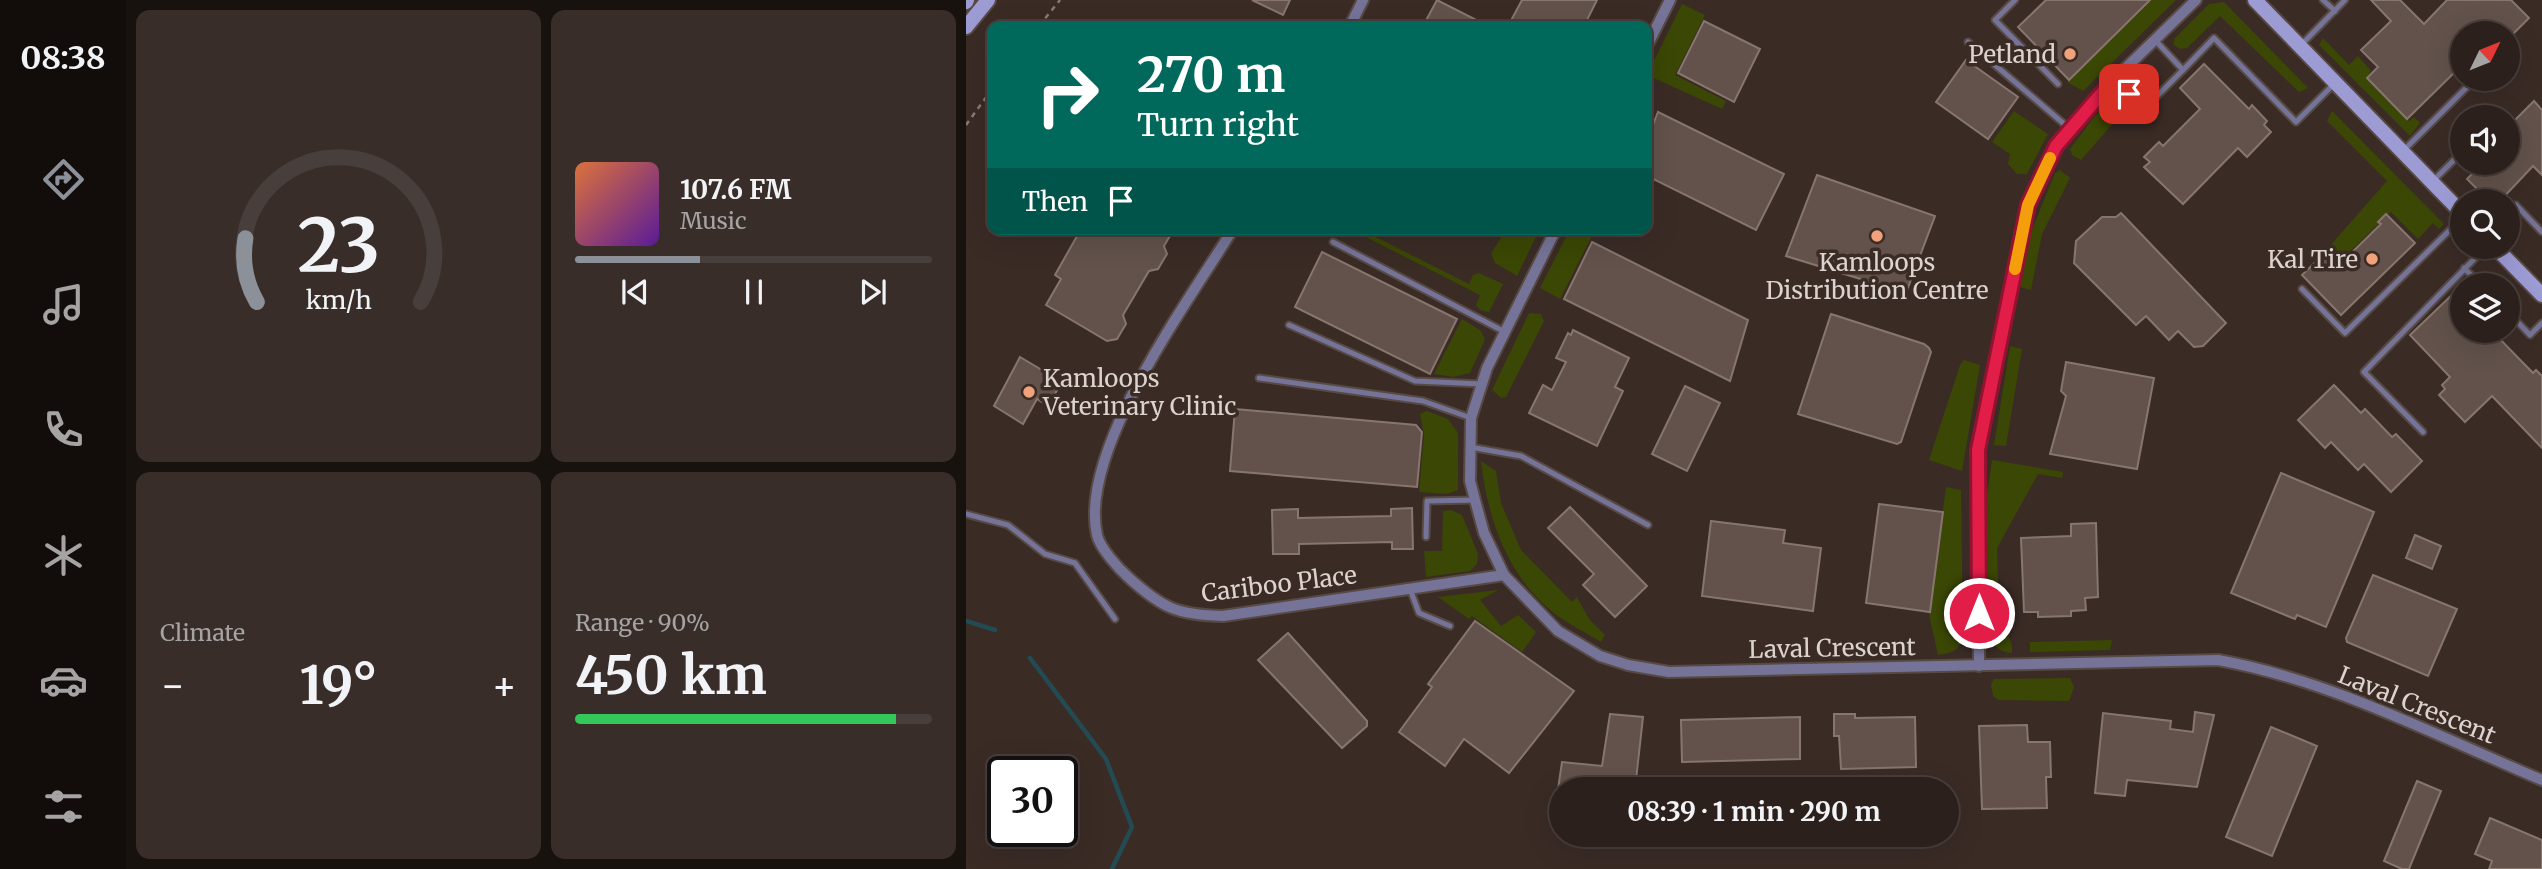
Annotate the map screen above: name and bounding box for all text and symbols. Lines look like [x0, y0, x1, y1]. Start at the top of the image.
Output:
north arrow [2450, 21, 2520, 91]
map controls [2450, 21, 2520, 343]
text: 08:38 [20, 38, 106, 78]
place label: Petland [1968, 39, 2056, 70]
text: 270 m [1137, 44, 1285, 105]
marker: Petland [2062, 46, 2078, 62]
icon: right [1022, 49, 1113, 140]
pin [2099, 64, 2159, 124]
icon: arrive [2110, 75, 2148, 113]
text: Turn right [1137, 105, 1299, 145]
button: sound [2450, 105, 2520, 175]
icon: directions [39, 155, 88, 204]
text: 107.6 FM [680, 173, 791, 206]
icon: arrive [1102, 182, 1140, 220]
text: Then [1022, 185, 1088, 218]
button: search [2450, 189, 2520, 259]
text: 23 [297, 201, 380, 293]
text: Music [680, 206, 747, 235]
marker: Kamloops Distribution Centre [1869, 228, 1885, 244]
place label: Kal Tire [2267, 244, 2358, 275]
place label: Kamloops Distribution Centre [1765, 247, 1989, 306]
marker: Kal Tire [2364, 251, 2380, 267]
icon: previous [616, 273, 654, 311]
icon: pause [735, 273, 773, 311]
icon: next [854, 273, 892, 311]
button: layers [2450, 273, 2520, 343]
icon: music [39, 280, 88, 329]
text: km/h [305, 284, 372, 316]
place label: Kamloops Veterinary Clinic [1042, 363, 1236, 422]
marker: Kamloops Veterinary Clinic [1021, 384, 1037, 400]
icon: phone [39, 405, 88, 454]
icon: climate [39, 531, 88, 580]
street label: Cariboo Place [1200, 559, 1358, 609]
position arrow [1942, 576, 2016, 650]
text: Range · 90% [575, 608, 710, 637]
text: Climate [160, 618, 245, 647]
street label: Laval Crescent [1748, 631, 1917, 665]
text: 450 km [575, 643, 767, 708]
text: 19° [300, 653, 378, 718]
icon: car [39, 656, 88, 705]
street label: Laval Crescent [2334, 659, 2501, 751]
text: − [160, 662, 185, 709]
text: + [492, 662, 517, 709]
speed limit sign: 30 [987, 756, 1078, 847]
icon: filters [39, 782, 88, 831]
text: 08:39 · 1 min · 290 m [1627, 795, 1881, 828]

